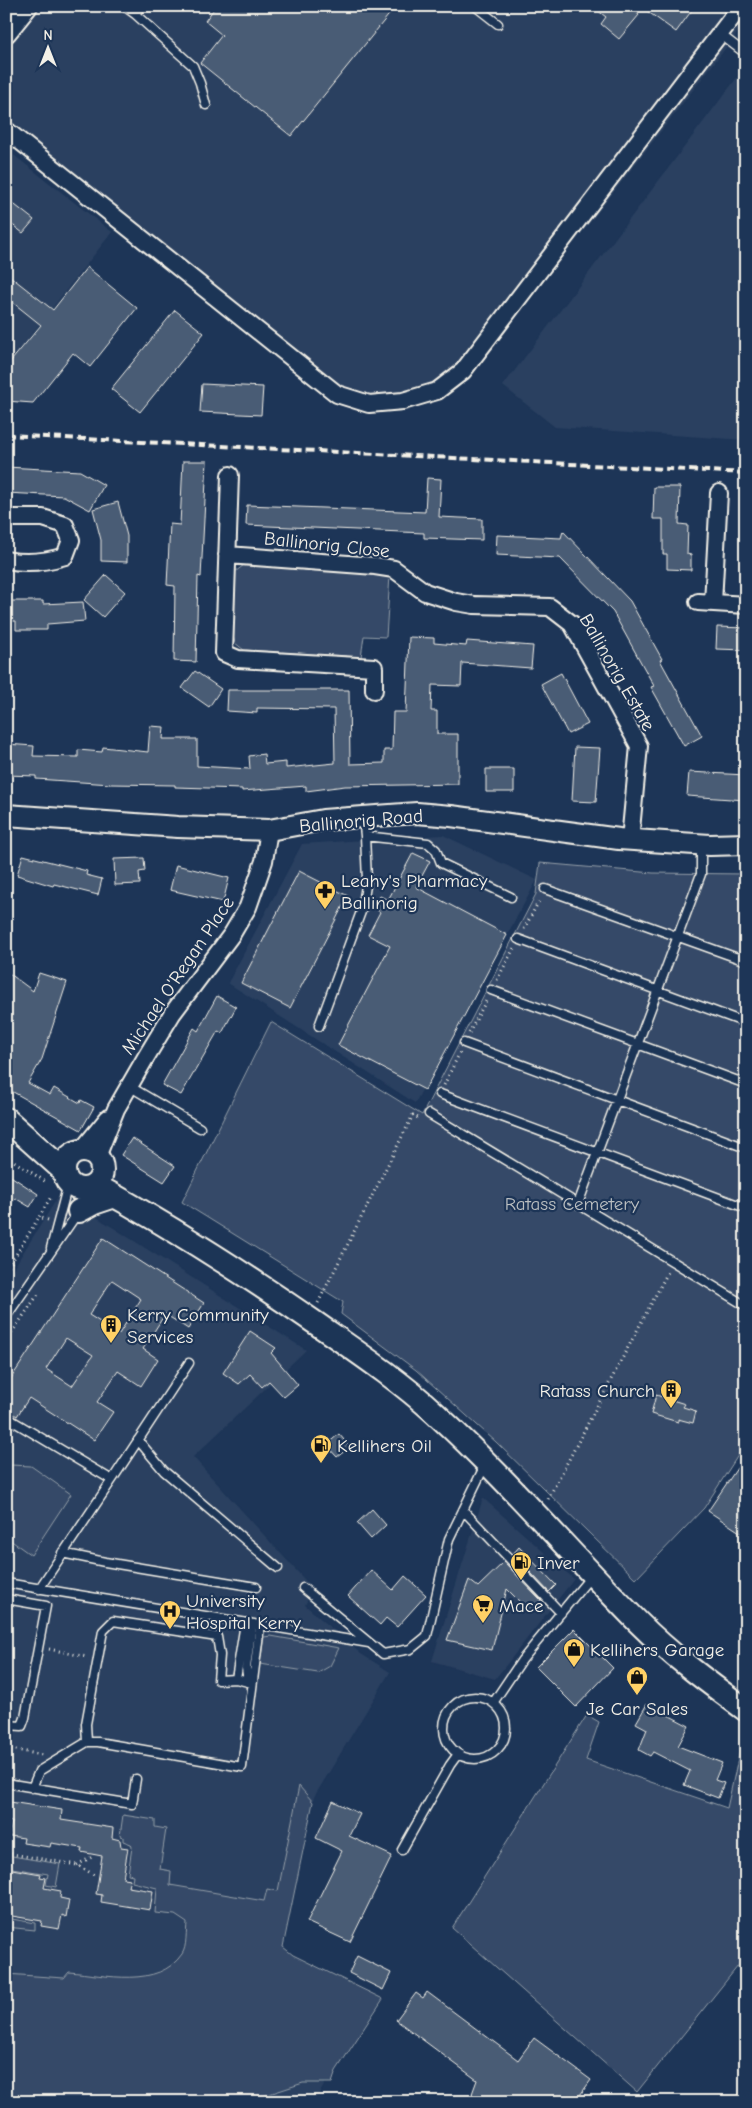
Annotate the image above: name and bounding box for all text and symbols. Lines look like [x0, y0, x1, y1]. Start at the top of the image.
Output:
north arrow [22, 22, 72, 72]
text: N [43, 27, 53, 44]
street label: Ballinorig Close [263, 527, 391, 563]
street label: Ballinorig Estate [575, 610, 660, 735]
street label: Ballinorig Road [298, 805, 424, 837]
place label: Leahy's Pharmacy Ballinorig [341, 870, 488, 914]
pharmacy icon: Leahy's Pharmacy Ballinorig [313, 879, 337, 910]
street label: Michael O'Regan Place [117, 892, 239, 1059]
park label: Ratass Cemetery [505, 1193, 640, 1215]
place label: Kerry Community Services [127, 1304, 269, 1348]
building icon: Kerry Community Services [99, 1313, 123, 1344]
building icon: Ratass Church [659, 1378, 683, 1409]
place label: Ratass Church [539, 1380, 655, 1402]
fuel station icon: Kellihers Oil [309, 1433, 333, 1464]
place label: Kellihers Oil [337, 1435, 432, 1457]
fuel station icon: Inver [509, 1550, 533, 1581]
place label: Inver [537, 1552, 580, 1574]
place label: University Hospital Kerry [186, 1590, 301, 1634]
supermarket icon: Mace [471, 1593, 495, 1624]
place label: Mace [499, 1595, 543, 1617]
hospital icon: University Hospital Kerry [158, 1599, 182, 1630]
shop icon: Kellihers Garage [562, 1637, 586, 1668]
place label: Kellihers Garage [590, 1639, 724, 1661]
shop icon: Je Car Sales [625, 1665, 649, 1696]
place label: Je Car Sales [586, 1698, 688, 1720]

